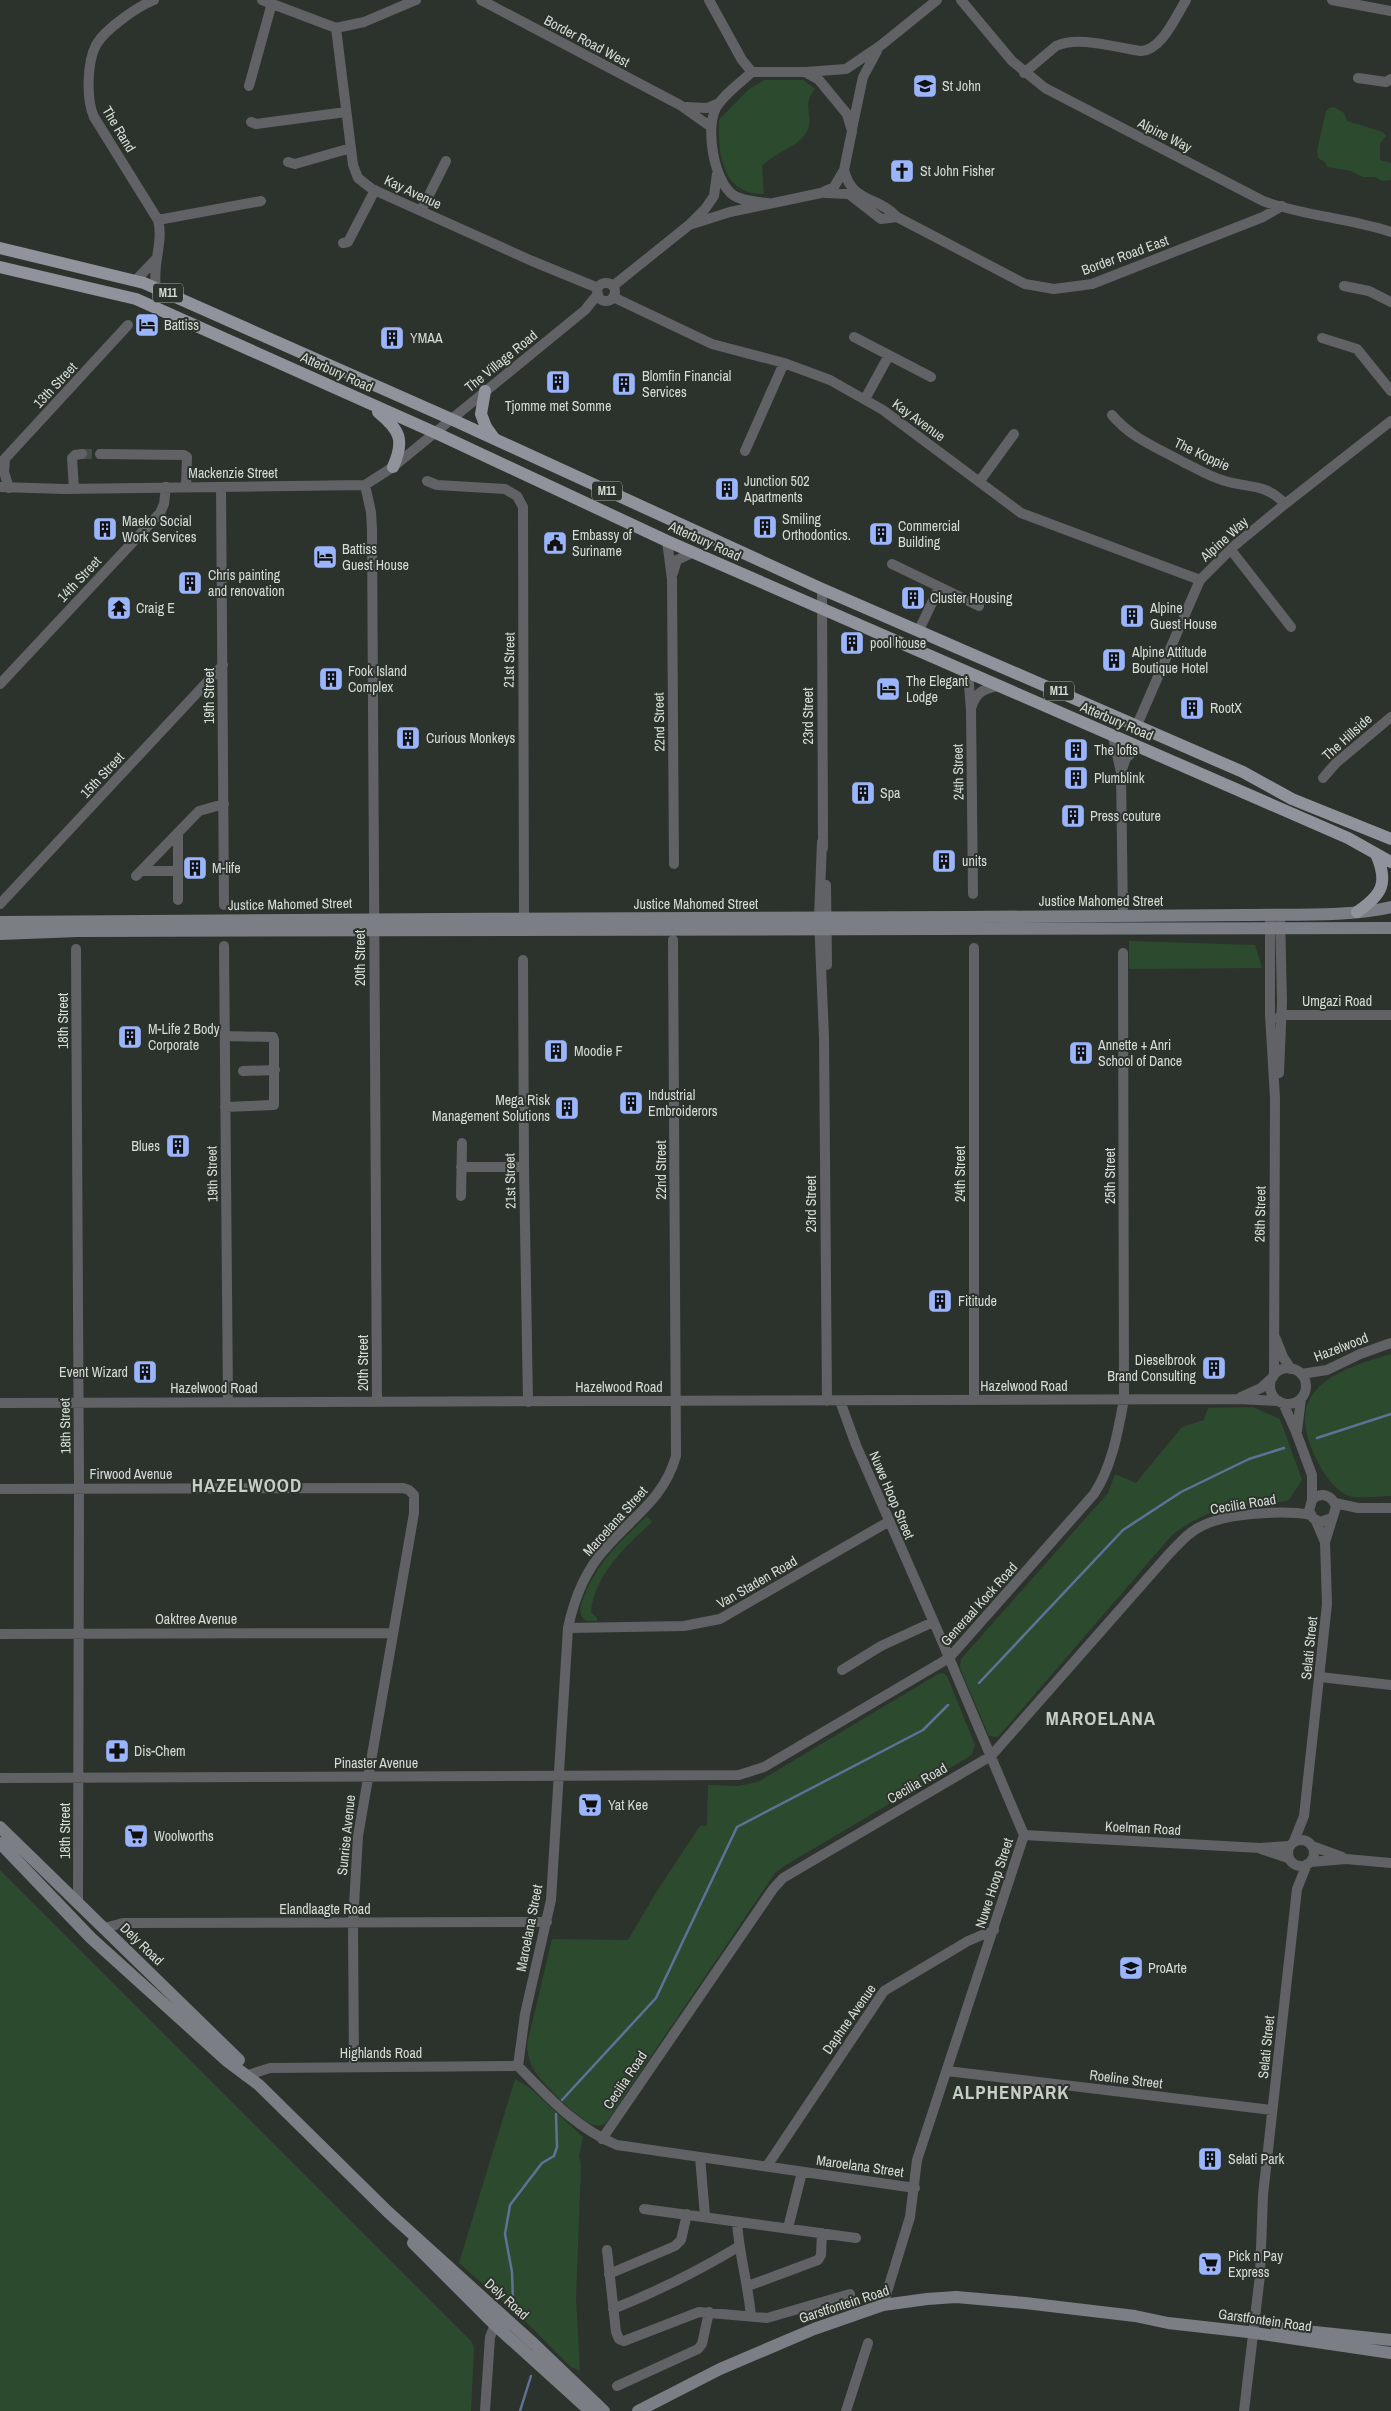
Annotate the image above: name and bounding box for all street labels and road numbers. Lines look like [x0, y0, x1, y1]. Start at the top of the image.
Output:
street label: Border Road West [541, 11, 633, 71]
street label: The Rand [98, 103, 140, 155]
street label: Alpine Way [1134, 113, 1195, 156]
street label: Kay Avenue [382, 171, 444, 213]
street label: Border Road East [1079, 231, 1171, 279]
road number: M11 [153, 284, 183, 302]
street label: The Village Road [461, 326, 541, 396]
street label: Atterbury Road [297, 348, 376, 396]
street label: 13th Street [29, 358, 81, 412]
street label: Kay Avenue [889, 395, 949, 445]
street label: The Koppie [1171, 433, 1233, 475]
street label: Mackenzie Street [188, 464, 278, 482]
road number: M11 [592, 482, 622, 501]
street label: Alpine Way [1196, 513, 1252, 566]
street label: Atterbury Road [665, 517, 744, 565]
street label: 14th Street [53, 552, 105, 606]
street label: 21st Street [500, 632, 518, 688]
street label: 19th Street [200, 668, 218, 724]
road number: M11 [1044, 681, 1074, 700]
street label: 23rd Street [799, 688, 817, 744]
street label: 22nd Street [649, 692, 669, 752]
street label: Atterbury Road [1077, 697, 1156, 744]
street label: The Hillside [1318, 710, 1376, 764]
street label: 24th Street [949, 744, 967, 800]
street label: 15th Street [76, 748, 128, 802]
street label: Justice Mahomed Street [1039, 892, 1163, 910]
street label: Justice Mahomed Street [228, 894, 352, 914]
street label: Justice Mahomed Street [634, 895, 758, 913]
street label: 20th Street [351, 930, 369, 986]
street label: Umgazi Road [1302, 992, 1372, 1010]
street label: 18th Street [54, 993, 72, 1049]
street label: 22nd Street [652, 1140, 670, 1200]
street label: 19th Street [203, 1146, 221, 1202]
street label: 24th Street [951, 1146, 969, 1202]
street label: 25th Street [1101, 1148, 1119, 1204]
street label: 21st Street [501, 1153, 519, 1209]
street label: 23rd Street [802, 1176, 820, 1232]
street label: 26th Street [1251, 1186, 1269, 1242]
street label: Hazelwood [1311, 1328, 1371, 1366]
street label: 20th Street [354, 1335, 372, 1391]
street label: Hazelwood Road [980, 1377, 1068, 1395]
street label: Hazelwood Road [575, 1378, 663, 1396]
street label: Hazelwood Road [170, 1379, 258, 1397]
street label: 18th Street [56, 1398, 74, 1454]
street label: Nuwe Hoop Street [865, 1448, 919, 1542]
street label: Firwood Avenue [90, 1465, 172, 1483]
street label: Maroelana Street [579, 1482, 651, 1560]
street label: Cecilia Road [1209, 1490, 1277, 1518]
street label: Van Staden Road [714, 1552, 800, 1612]
street label: Generaal Kock Road [937, 1558, 1021, 1650]
street label: Oaktree Avenue [155, 1610, 237, 1628]
street label: Selati Street [1297, 1616, 1321, 1680]
street label: Pinaster Avenue [334, 1754, 418, 1772]
street label: Cecilia Road [884, 1759, 950, 1807]
street label: Sunrise Avenue [333, 1794, 359, 1876]
street label: 18th Street [56, 1803, 74, 1859]
street label: Koelman Road [1105, 1817, 1181, 1839]
street label: Nuwe Hoop Street [971, 1836, 1017, 1930]
street label: Maroelana Street [512, 1883, 546, 1973]
street label: Elandlaagte Road [279, 1900, 371, 1918]
street label: Dely Road [116, 1919, 168, 1969]
street label: Daphne Avenue [818, 1980, 880, 2058]
street label: Selati Street [1254, 2015, 1278, 2079]
street label: Highlands Road [340, 2044, 422, 2062]
street label: Cecilia Road [599, 2047, 651, 2113]
street label: Roeline Street [1088, 2066, 1164, 2092]
street label: Maroelana Street [815, 2151, 905, 2181]
street label: Dely Road [481, 2274, 533, 2324]
street label: Garstfontein Road [797, 2281, 891, 2327]
street label: Garstfontein Road [1217, 2305, 1313, 2335]

